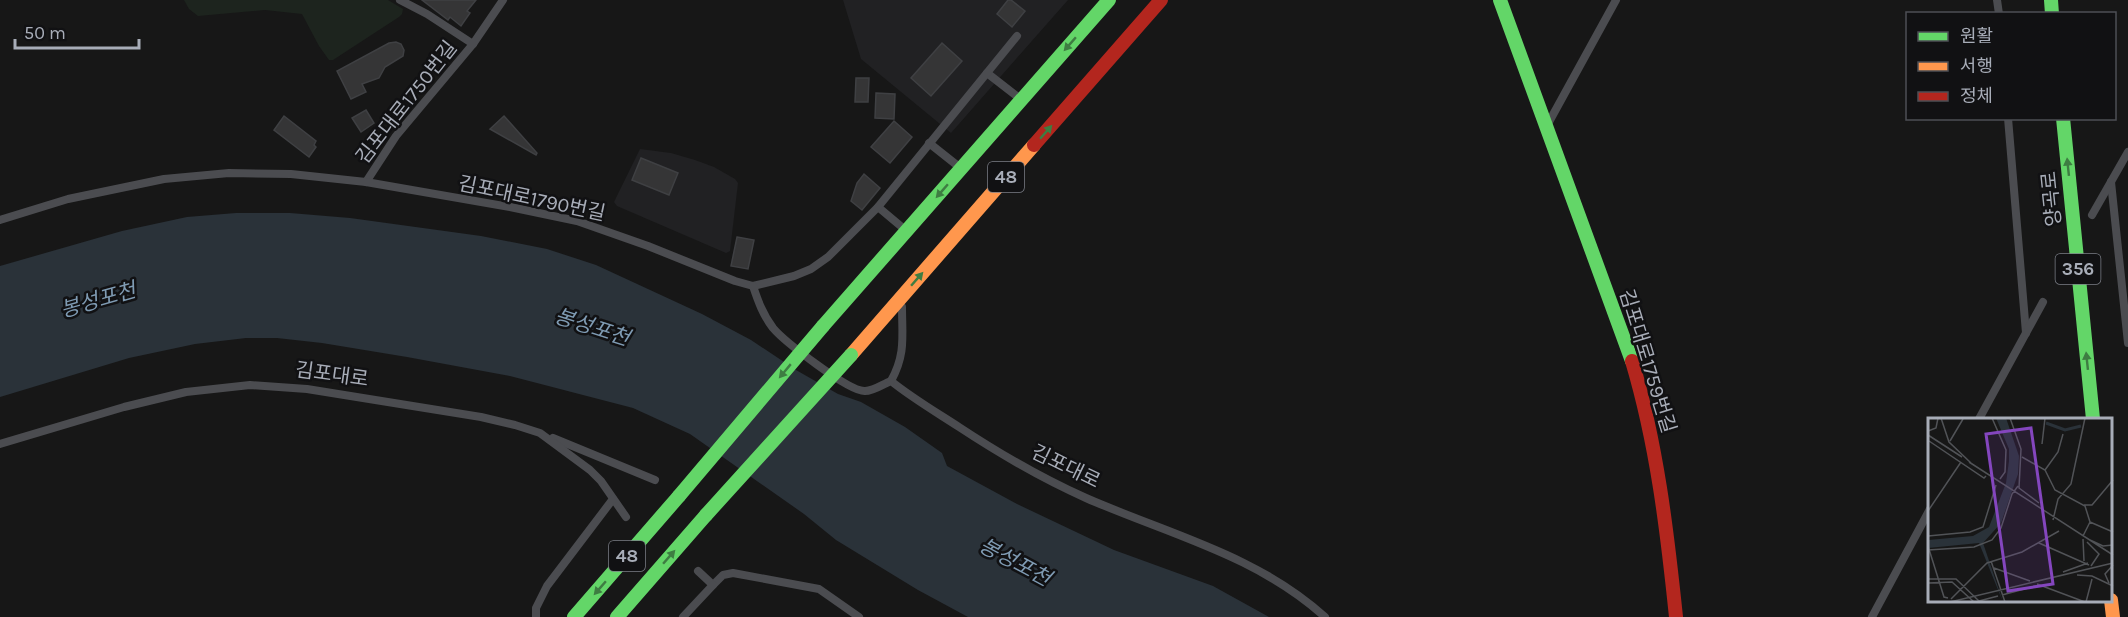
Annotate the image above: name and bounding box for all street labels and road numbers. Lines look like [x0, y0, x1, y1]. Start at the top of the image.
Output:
street label: 김포대로1750번길 [351, 36, 461, 168]
road number: 48 [988, 162, 1024, 192]
street label: 양곡로 [2037, 170, 2066, 228]
street label: 김포대로1790번길 [456, 172, 608, 225]
road number: 356 [2056, 254, 2100, 284]
street label: 김포대로1759번길 [1615, 286, 1680, 436]
street label: 김포대로 [294, 358, 370, 391]
street label: 김포대로 [1028, 440, 1104, 493]
road number: 48 [609, 541, 645, 571]

